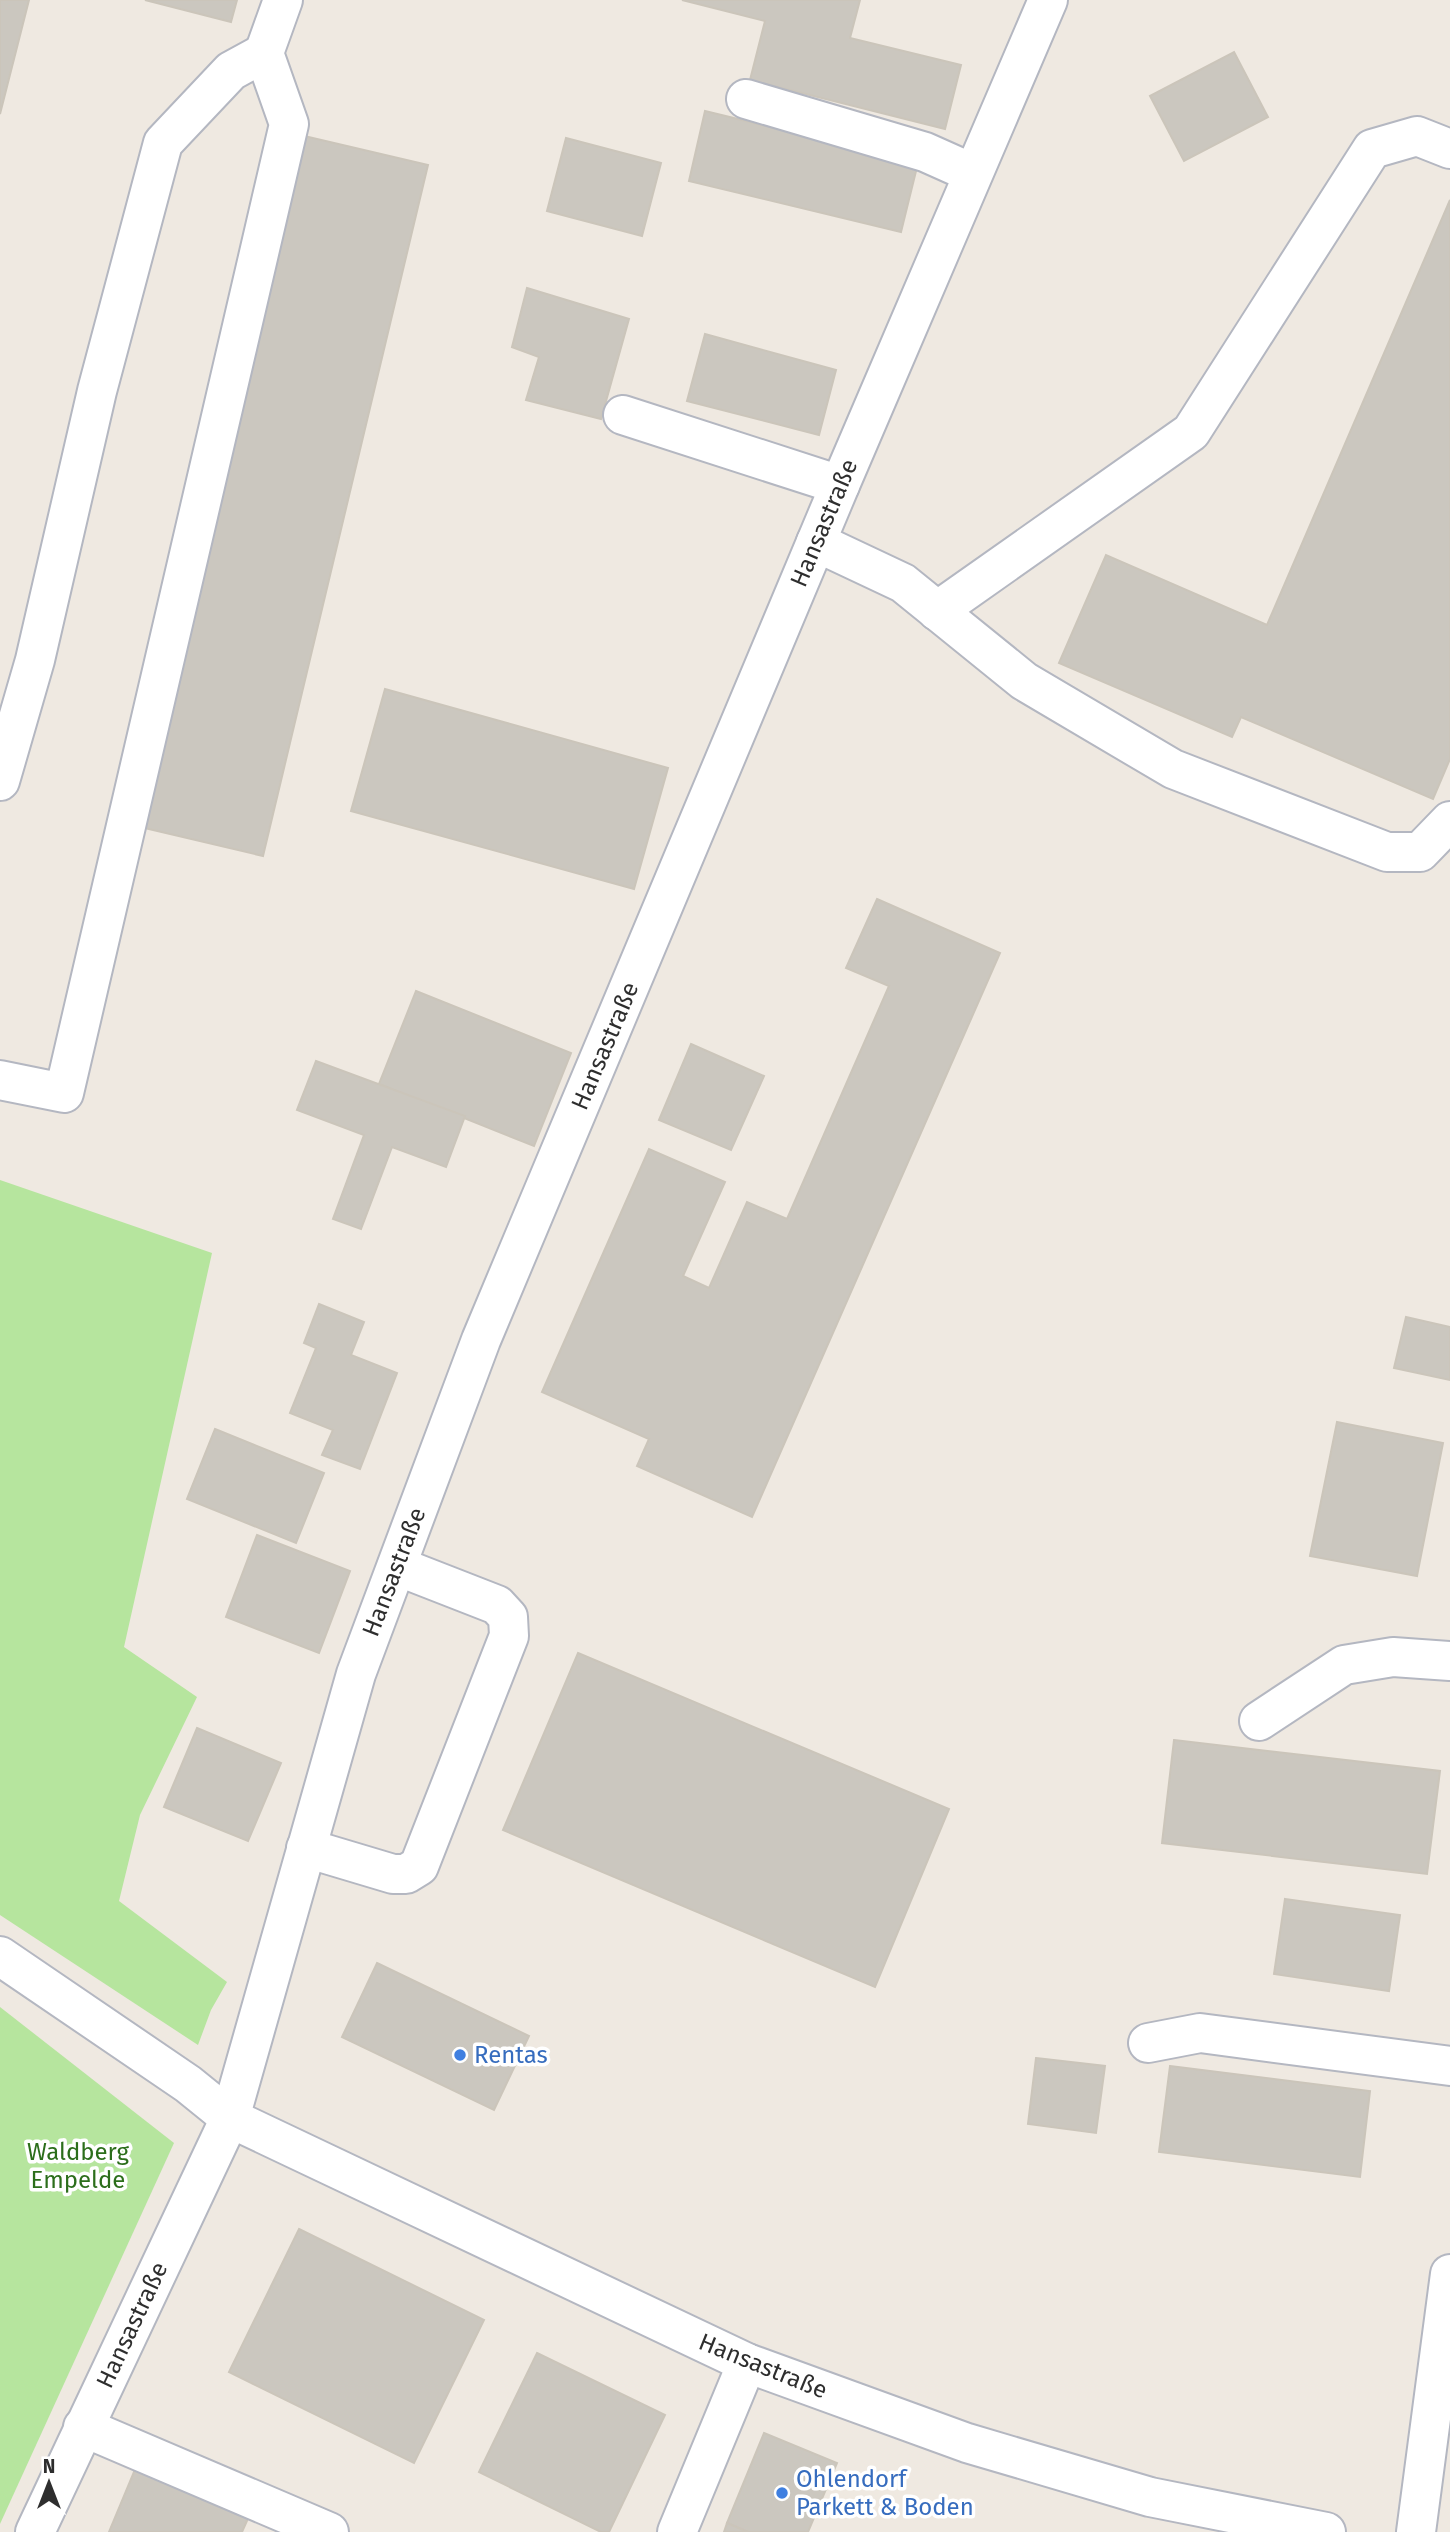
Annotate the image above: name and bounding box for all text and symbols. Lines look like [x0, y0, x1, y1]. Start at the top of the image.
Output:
street label: Hansastraße [785, 455, 863, 591]
street label: Hansastraße [566, 978, 644, 1114]
street label: Hansastraße [357, 1504, 431, 1640]
place label: Rentas [474, 2041, 548, 2069]
marker: Rentas [452, 2047, 468, 2063]
park label: Waldberg Empelde [27, 2138, 129, 2194]
street label: Hansastraße [91, 2258, 173, 2392]
street label: Hansastraße [695, 2328, 831, 2404]
north arrow [14, 2448, 84, 2518]
text: N [43, 2455, 55, 2478]
place label: Ohlendorf Parkett & Boden [796, 2465, 974, 2521]
marker: Ohlendorf Parkett & Boden [774, 2485, 790, 2501]

